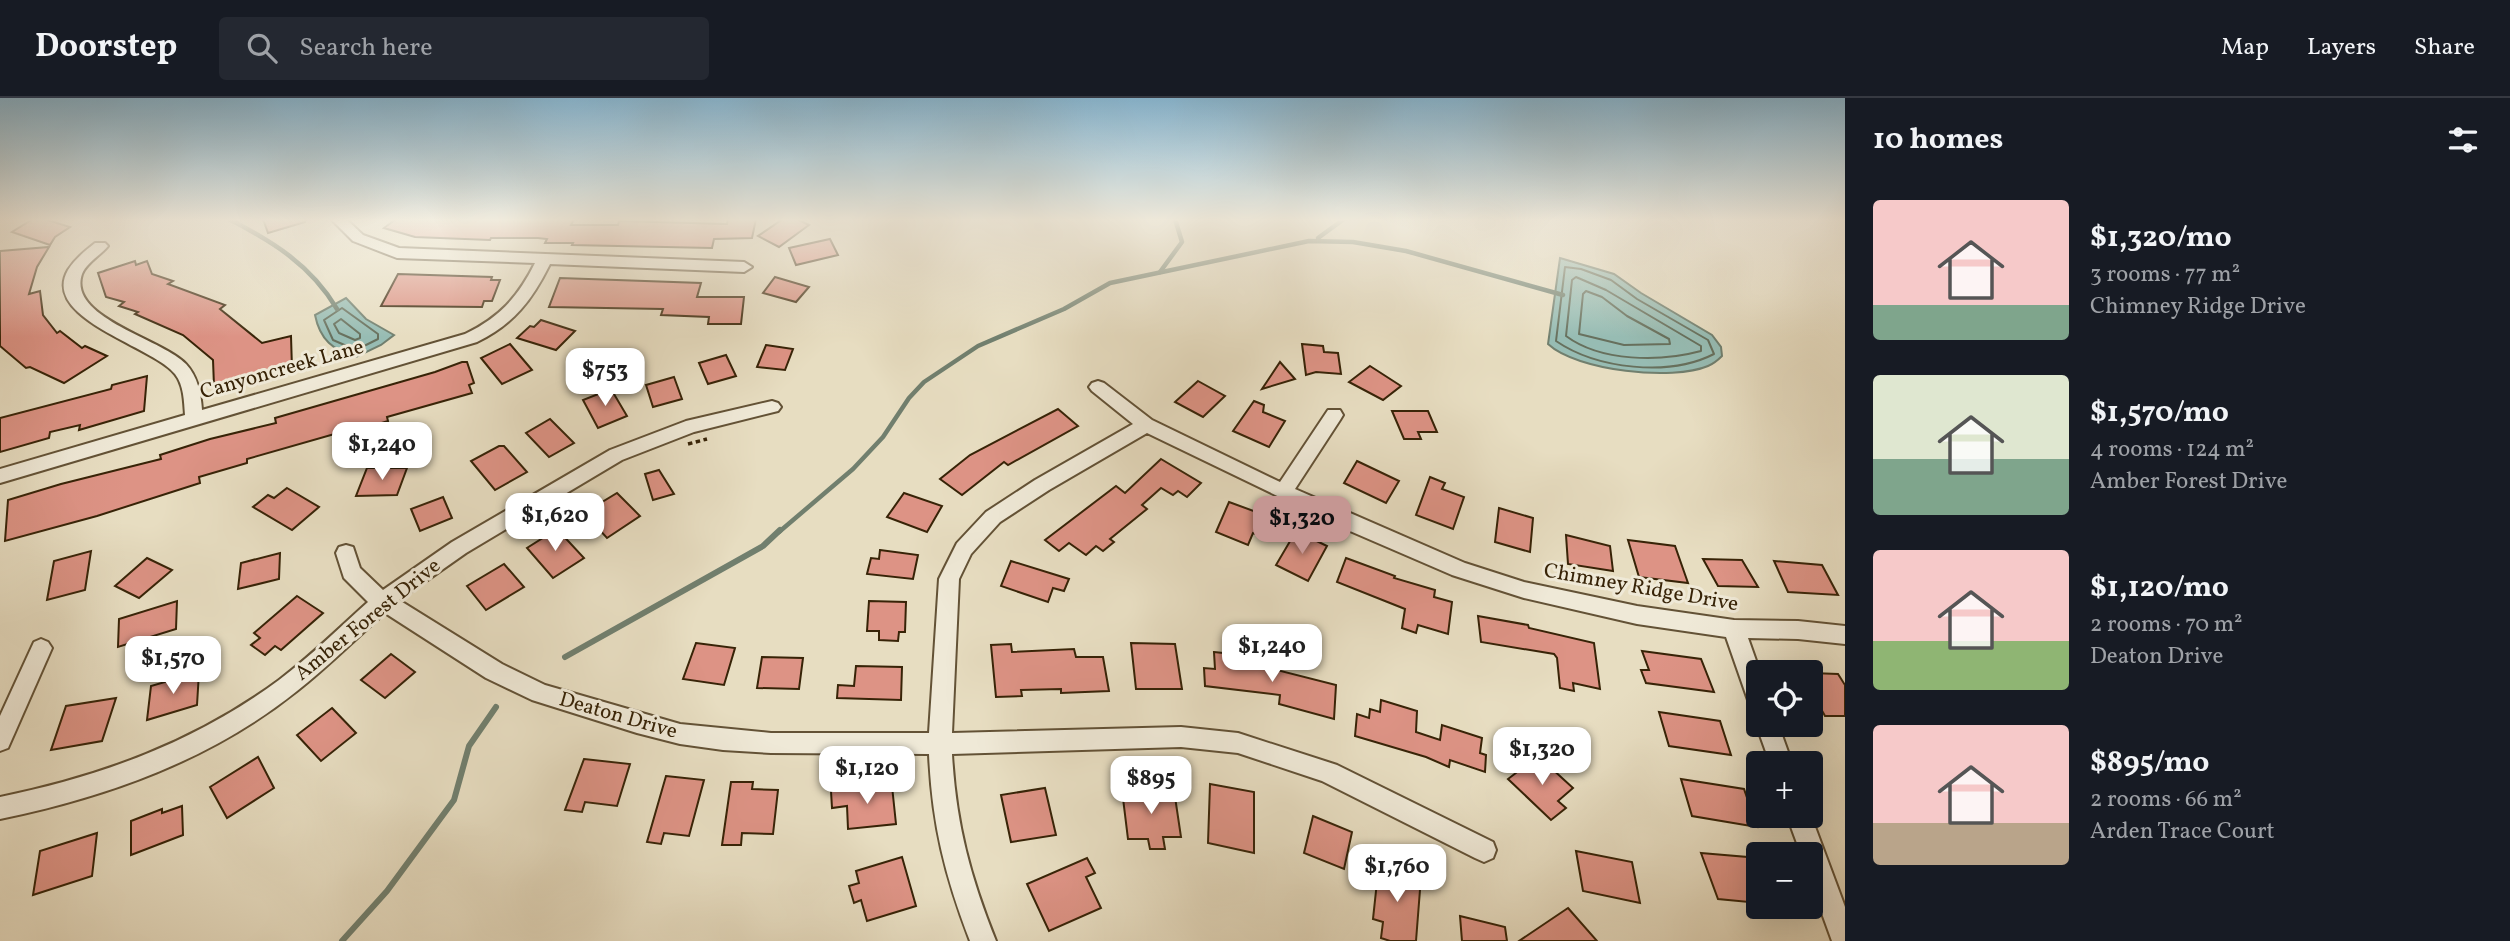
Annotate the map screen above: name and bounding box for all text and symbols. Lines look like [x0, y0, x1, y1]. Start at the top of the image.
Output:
search box [219, 17, 709, 80]
text: Doorstep [35, 25, 177, 71]
icon: search [243, 29, 281, 67]
text: Search here [299, 30, 433, 66]
text: Map [2221, 31, 2269, 65]
text: Layers [2307, 31, 2376, 65]
text: Share [2414, 31, 2475, 65]
text: 10 homes [1873, 119, 2003, 161]
icon: filters [2444, 121, 2482, 159]
text: $1,320/mo [2090, 217, 2232, 259]
icon: home [1929, 228, 2013, 312]
text: 3 rooms · 77 m² [2090, 259, 2240, 291]
text: Chimney Ridge Drive [2090, 291, 2306, 323]
street label: Canyoncreek Lane [197, 333, 367, 407]
pin: $753 [564, 348, 646, 408]
text: $753 [582, 355, 628, 387]
text: $1,570/mo [2090, 392, 2229, 434]
icon: home [1929, 403, 2013, 487]
pin: $1,240 [325, 422, 439, 482]
text: $1,240 [348, 429, 416, 461]
text: 4 rooms · 124 m² [2090, 434, 2254, 466]
text: Amber Forest Drive [2090, 466, 2287, 498]
pin: $1,620 [498, 494, 612, 553]
pin: $1,320 [1245, 496, 1359, 556]
text: $1,620 [521, 500, 589, 532]
text: $1,320 [1269, 503, 1335, 535]
street label: Amber Forest Drive [289, 552, 447, 688]
street label: Chimney Ridge Drive [1541, 557, 1741, 619]
text: $1,120/mo [2090, 567, 2229, 609]
icon: home [1929, 578, 2013, 662]
text: 2 rooms · 70 m² [2090, 609, 2243, 641]
pin: $1,240 [1215, 624, 1329, 684]
text: $1,240 [1238, 631, 1306, 663]
pin: $1,570 [116, 636, 230, 696]
text: Deaton Drive [2090, 641, 2223, 673]
text: $1,570 [141, 643, 205, 675]
map controls [1746, 660, 1823, 919]
button: locate [1746, 660, 1823, 737]
street label: Deaton Drive [555, 685, 681, 747]
pin: $1,320 [1485, 728, 1599, 787]
text: $1,320 [1509, 734, 1575, 766]
text: $895/mo [2090, 742, 2209, 784]
pin: $1,120 [810, 746, 924, 806]
button: + [1746, 751, 1823, 828]
text: $1,120 [835, 753, 899, 785]
icon: home [1929, 753, 2013, 837]
pin: $895 [1110, 756, 1192, 816]
text: $895 [1126, 763, 1176, 795]
text: 2 rooms · 66 m² [2090, 784, 2242, 816]
text: Arden Trace Court [2090, 816, 2275, 848]
button: − [1746, 842, 1823, 919]
pin: $1,760 [1340, 844, 1454, 904]
text: $1,760 [1364, 851, 1430, 883]

